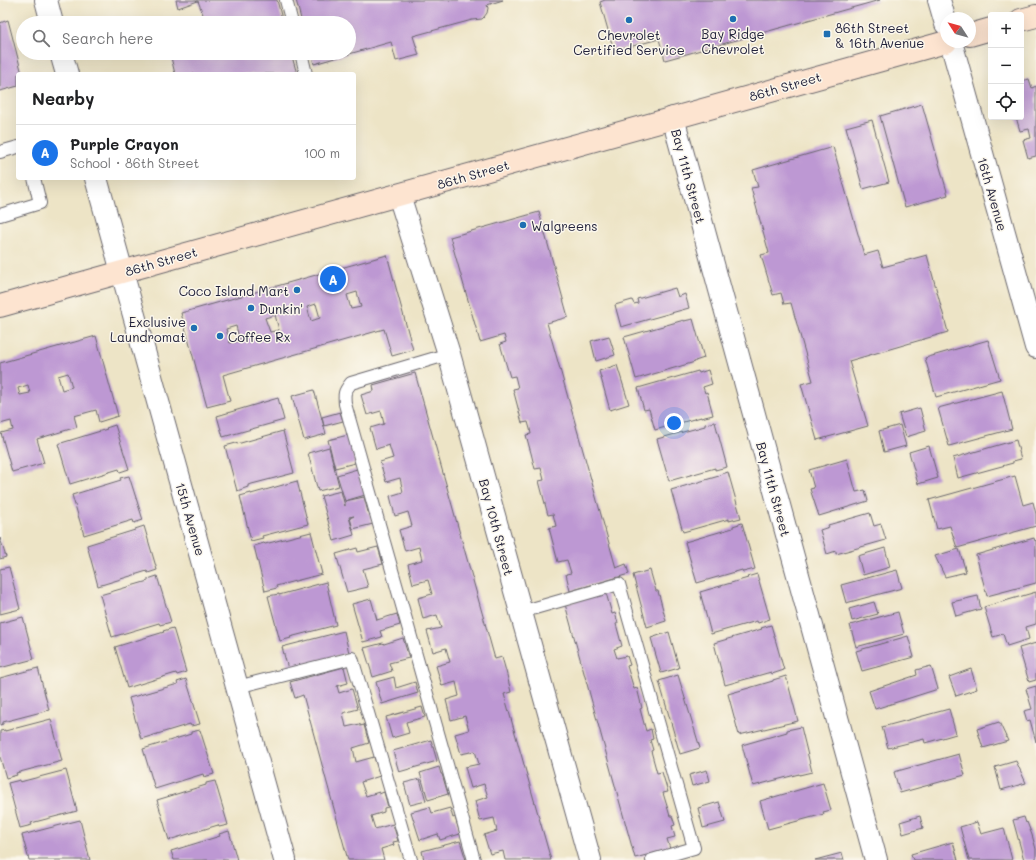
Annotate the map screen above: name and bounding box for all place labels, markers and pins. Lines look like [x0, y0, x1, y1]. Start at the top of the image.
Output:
marker: Bay Ridge Chevrolet [728, 14, 738, 24]
marker: Chevrolet Certified Service [624, 15, 634, 25]
place label: 86th Street & 16th Avenue [835, 19, 924, 51]
place label: Bay Ridge Chevrolet [701, 25, 765, 57]
place label: Chevrolet Certified Service [573, 26, 685, 58]
marker: 86th Street & 16th Avenue [822, 29, 832, 39]
place label: Walgreens [531, 217, 597, 234]
marker: Walgreens [518, 220, 528, 230]
pin: A [320, 264, 346, 294]
place label: Coco Island Mart [179, 282, 289, 299]
marker: Coco Island Mart [292, 285, 302, 295]
place label: Dunkin' [259, 300, 303, 317]
marker: Dunkin' [246, 303, 256, 313]
place label: Exclusive Laundromat [110, 313, 186, 345]
marker: Exclusive Laundromat [189, 323, 199, 333]
place label: Coffee Rx [228, 328, 291, 345]
marker: Coffee Rx [215, 331, 225, 341]

